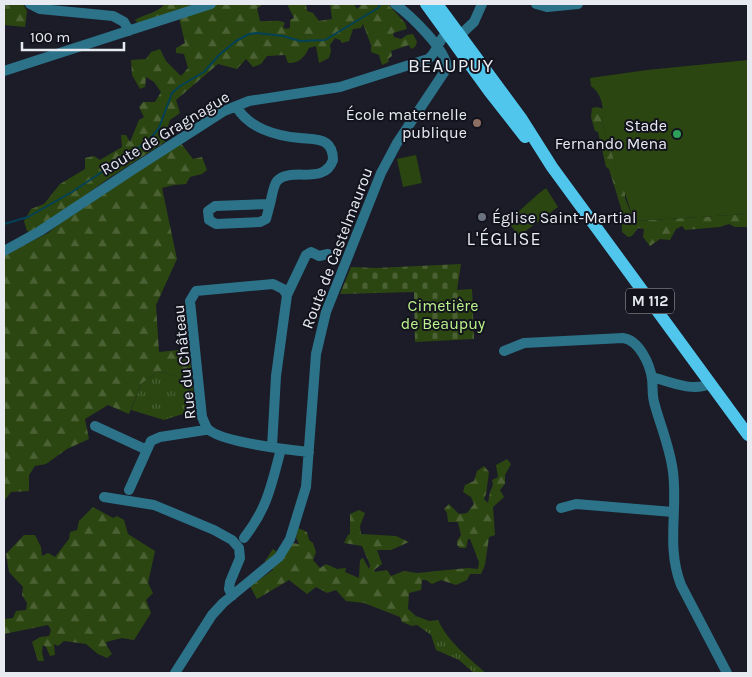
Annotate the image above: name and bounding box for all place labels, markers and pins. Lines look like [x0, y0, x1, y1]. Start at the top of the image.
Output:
place label: École maternelle publique [346, 105, 467, 142]
place label: Stade Fernando Mena [555, 116, 667, 153]
marker: École maternelle publique [471, 117, 483, 129]
marker: Stade Fernando Mena [671, 128, 683, 140]
place label: Église Saint-Martial [492, 208, 636, 227]
marker: Église Saint-Martial [476, 211, 488, 223]

